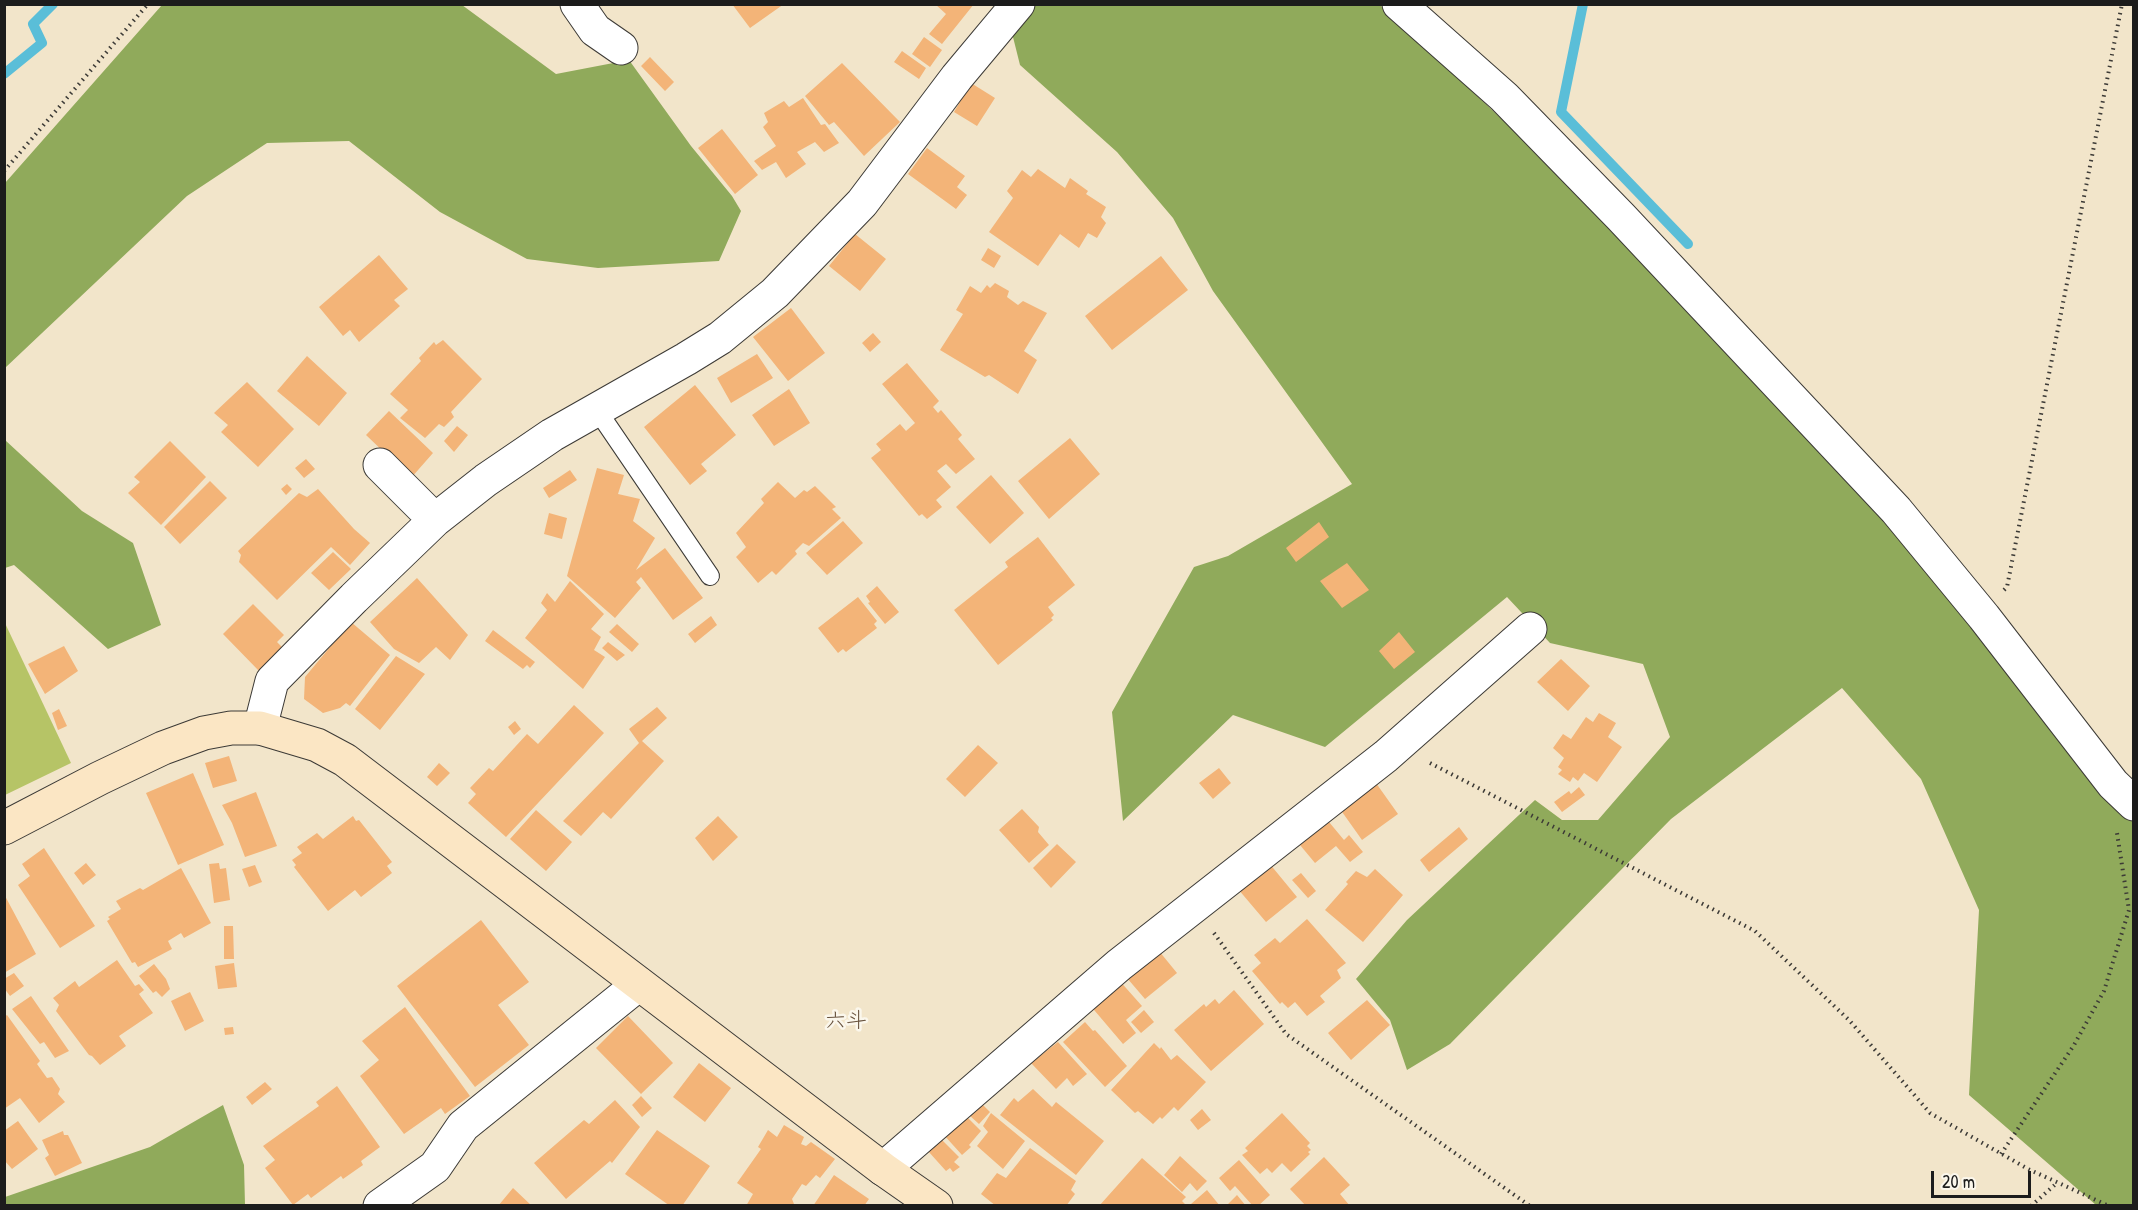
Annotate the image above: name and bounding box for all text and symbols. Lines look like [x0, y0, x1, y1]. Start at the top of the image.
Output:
district label: 六斗 [825, 1008, 867, 1034]
scale bar [1934, 1159, 2034, 1197]
text: 20 m [1942, 1169, 1975, 1194]

